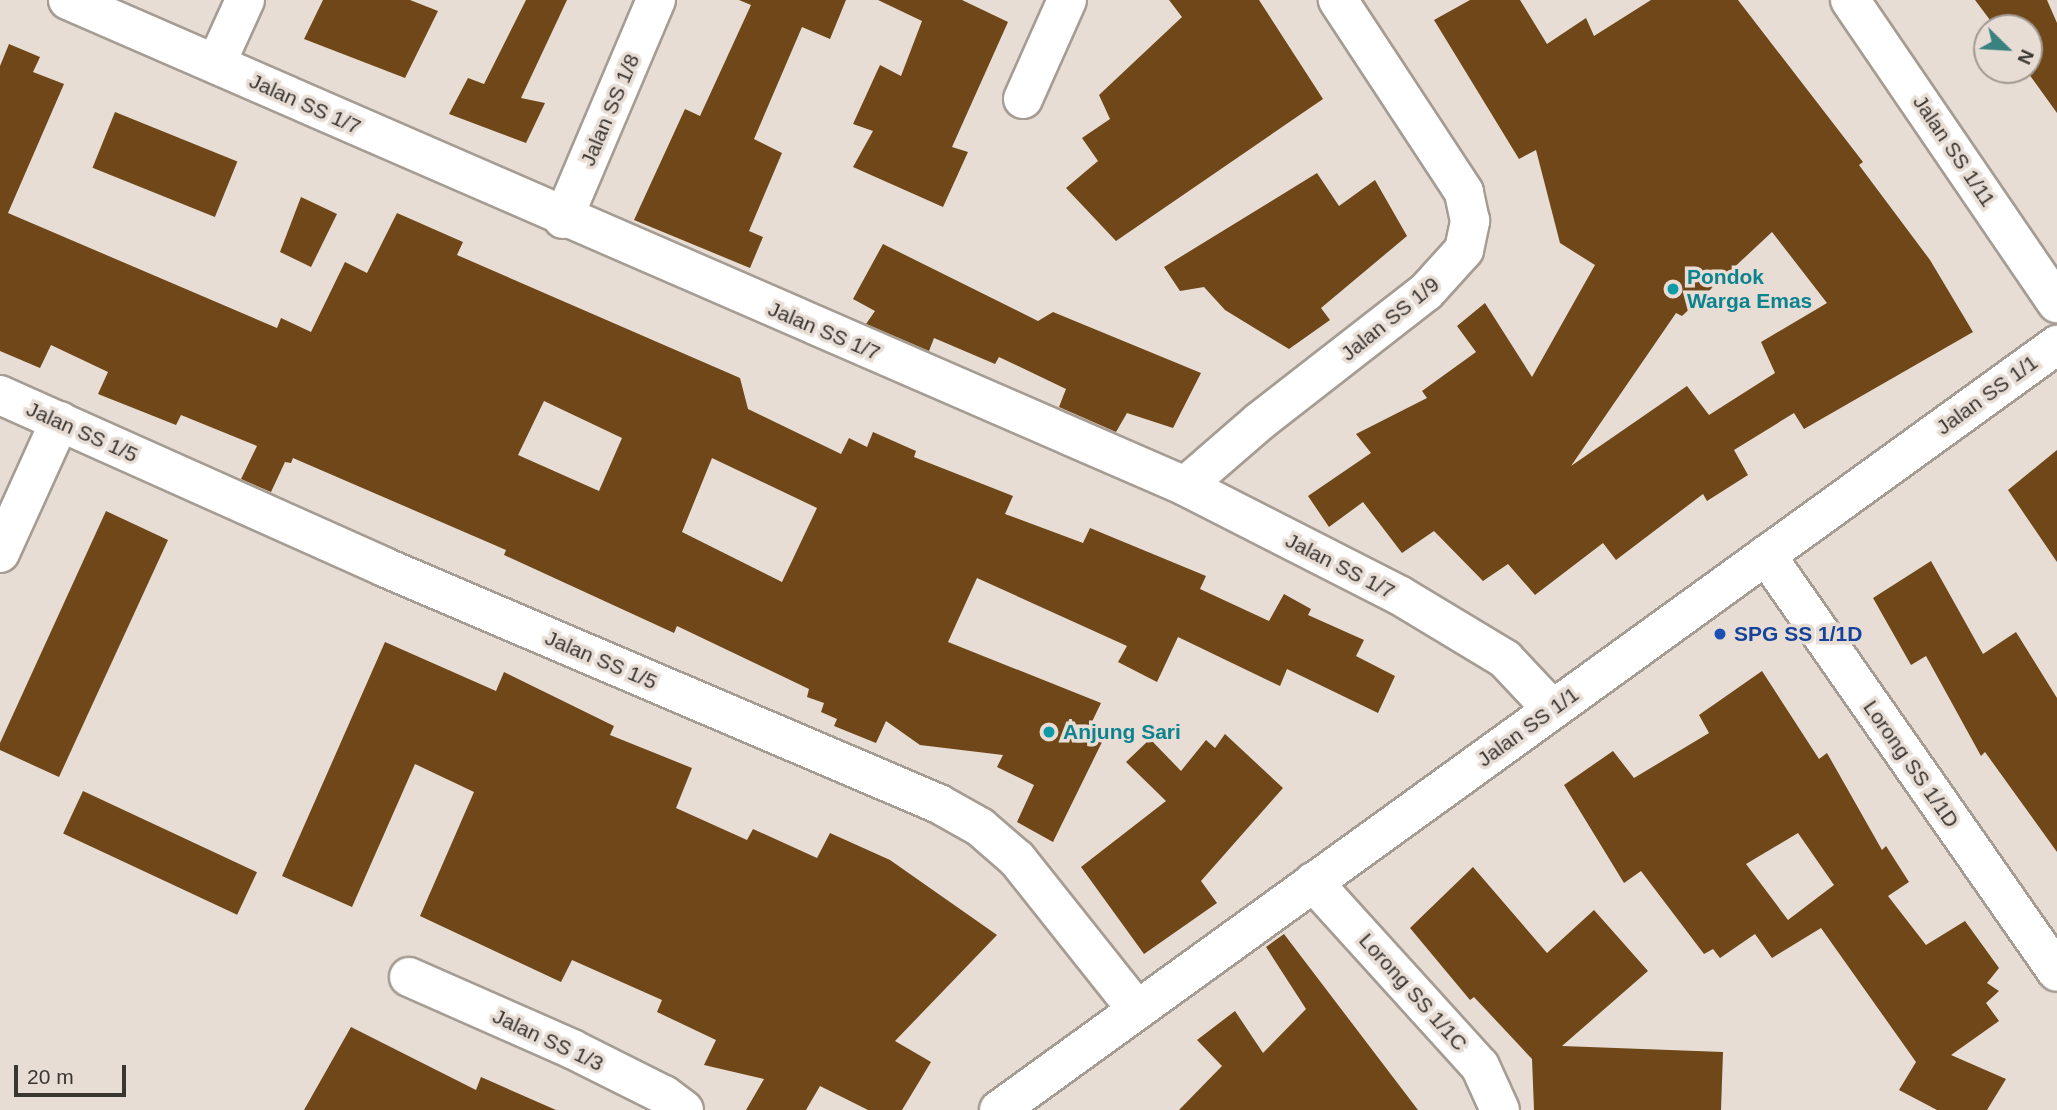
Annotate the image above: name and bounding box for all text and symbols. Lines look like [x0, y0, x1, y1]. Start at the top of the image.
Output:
north arrow [1973, 14, 2043, 84]
text: N [2013, 46, 2038, 67]
street label: Jalan SS 1/8 [575, 50, 645, 170]
street label: Jalan SS 1/7 [245, 68, 365, 140]
street label: Jalan SS 1/11 [1907, 90, 2001, 212]
place label: Pondok Warga Emas [1687, 264, 1812, 314]
street label: Jalan SS 1/9 [1336, 272, 1444, 366]
marker: Pondok Warga Emas [1665, 281, 1681, 297]
street label: Jalan SS 1/7 [764, 296, 884, 366]
street label: Jalan SS 1/1 [1931, 350, 2043, 440]
street label: Jalan SS 1/5 [22, 396, 142, 468]
street label: Jalan SS 1/7 [1281, 528, 1399, 604]
place label: SPG SS 1/1D [1734, 621, 1862, 647]
street label: Jalan SS 1/5 [541, 625, 661, 695]
marker: SPG SS 1/1D [1712, 626, 1728, 642]
street label: Jalan SS 1/1 [1472, 682, 1584, 772]
street label: Lorong SS 1/1D [1858, 696, 1964, 832]
place label: Anjung Sari [1063, 719, 1181, 745]
marker: Anjung Sari [1041, 724, 1057, 740]
street label: Lorong SS 1/1C [1354, 928, 1472, 1056]
street label: Jalan SS 1/3 [489, 1003, 607, 1077]
scale bar [18, 1050, 130, 1094]
text: 20 m [27, 1065, 74, 1088]

